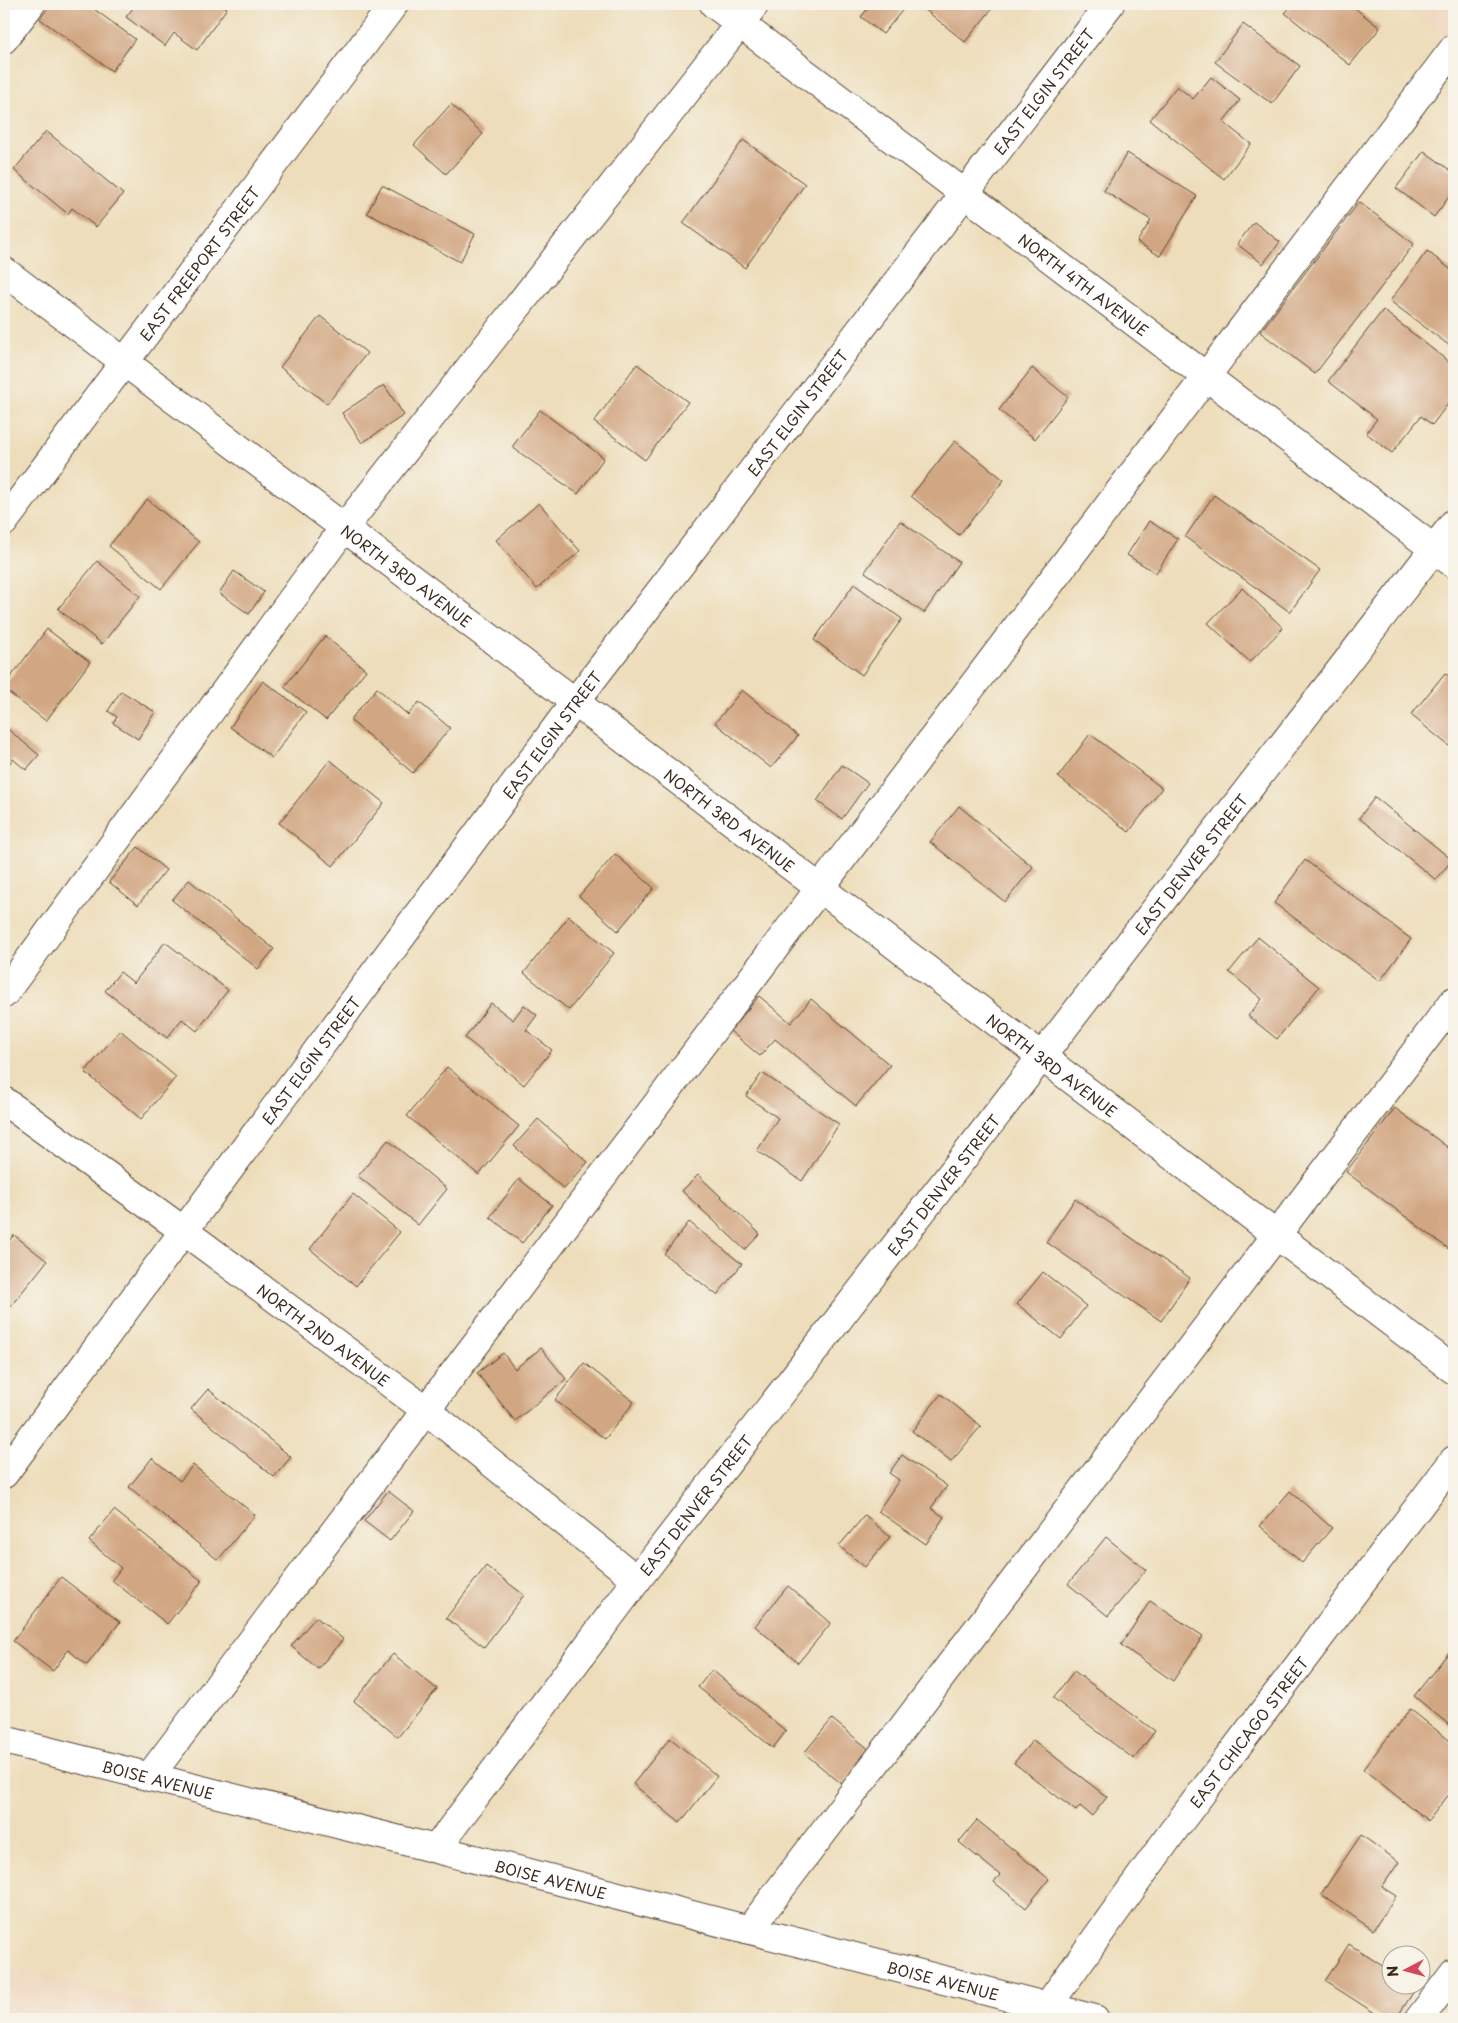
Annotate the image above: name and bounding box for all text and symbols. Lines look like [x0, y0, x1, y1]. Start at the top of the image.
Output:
street label: EAST ELGIN STREET [987, 22, 1100, 159]
street label: EAST FREEPORT STREET [133, 181, 265, 345]
street label: NORTH 4TH AVENUE [1014, 227, 1154, 341]
street label: EAST ELGIN STREET [741, 344, 853, 481]
street label: NORTH 3RD AVENUE [337, 518, 477, 632]
street label: EAST ELGIN STREET [496, 665, 607, 803]
street label: NORTH 3RD AVENUE [660, 763, 800, 877]
street label: EAST DENVER STREET [1129, 788, 1253, 939]
street label: EAST ELGIN STREET [255, 991, 366, 1129]
street label: NORTH 3RD AVENUE [982, 1008, 1123, 1122]
street label: EAST DENVER STREET [881, 1108, 1005, 1260]
street label: NORTH 2ND AVENUE [253, 1278, 395, 1391]
street label: EAST DENVER STREET [633, 1429, 758, 1580]
street label: EAST CHICAGO STREET [1183, 1651, 1313, 1812]
street label: BOISE AVENUE [100, 1754, 217, 1804]
street label: BOISE AVENUE [492, 1853, 609, 1904]
north arrow [1380, 1946, 1430, 1996]
street label: BOISE AVENUE [884, 1954, 1001, 2005]
text: N [1382, 1965, 1404, 1978]

